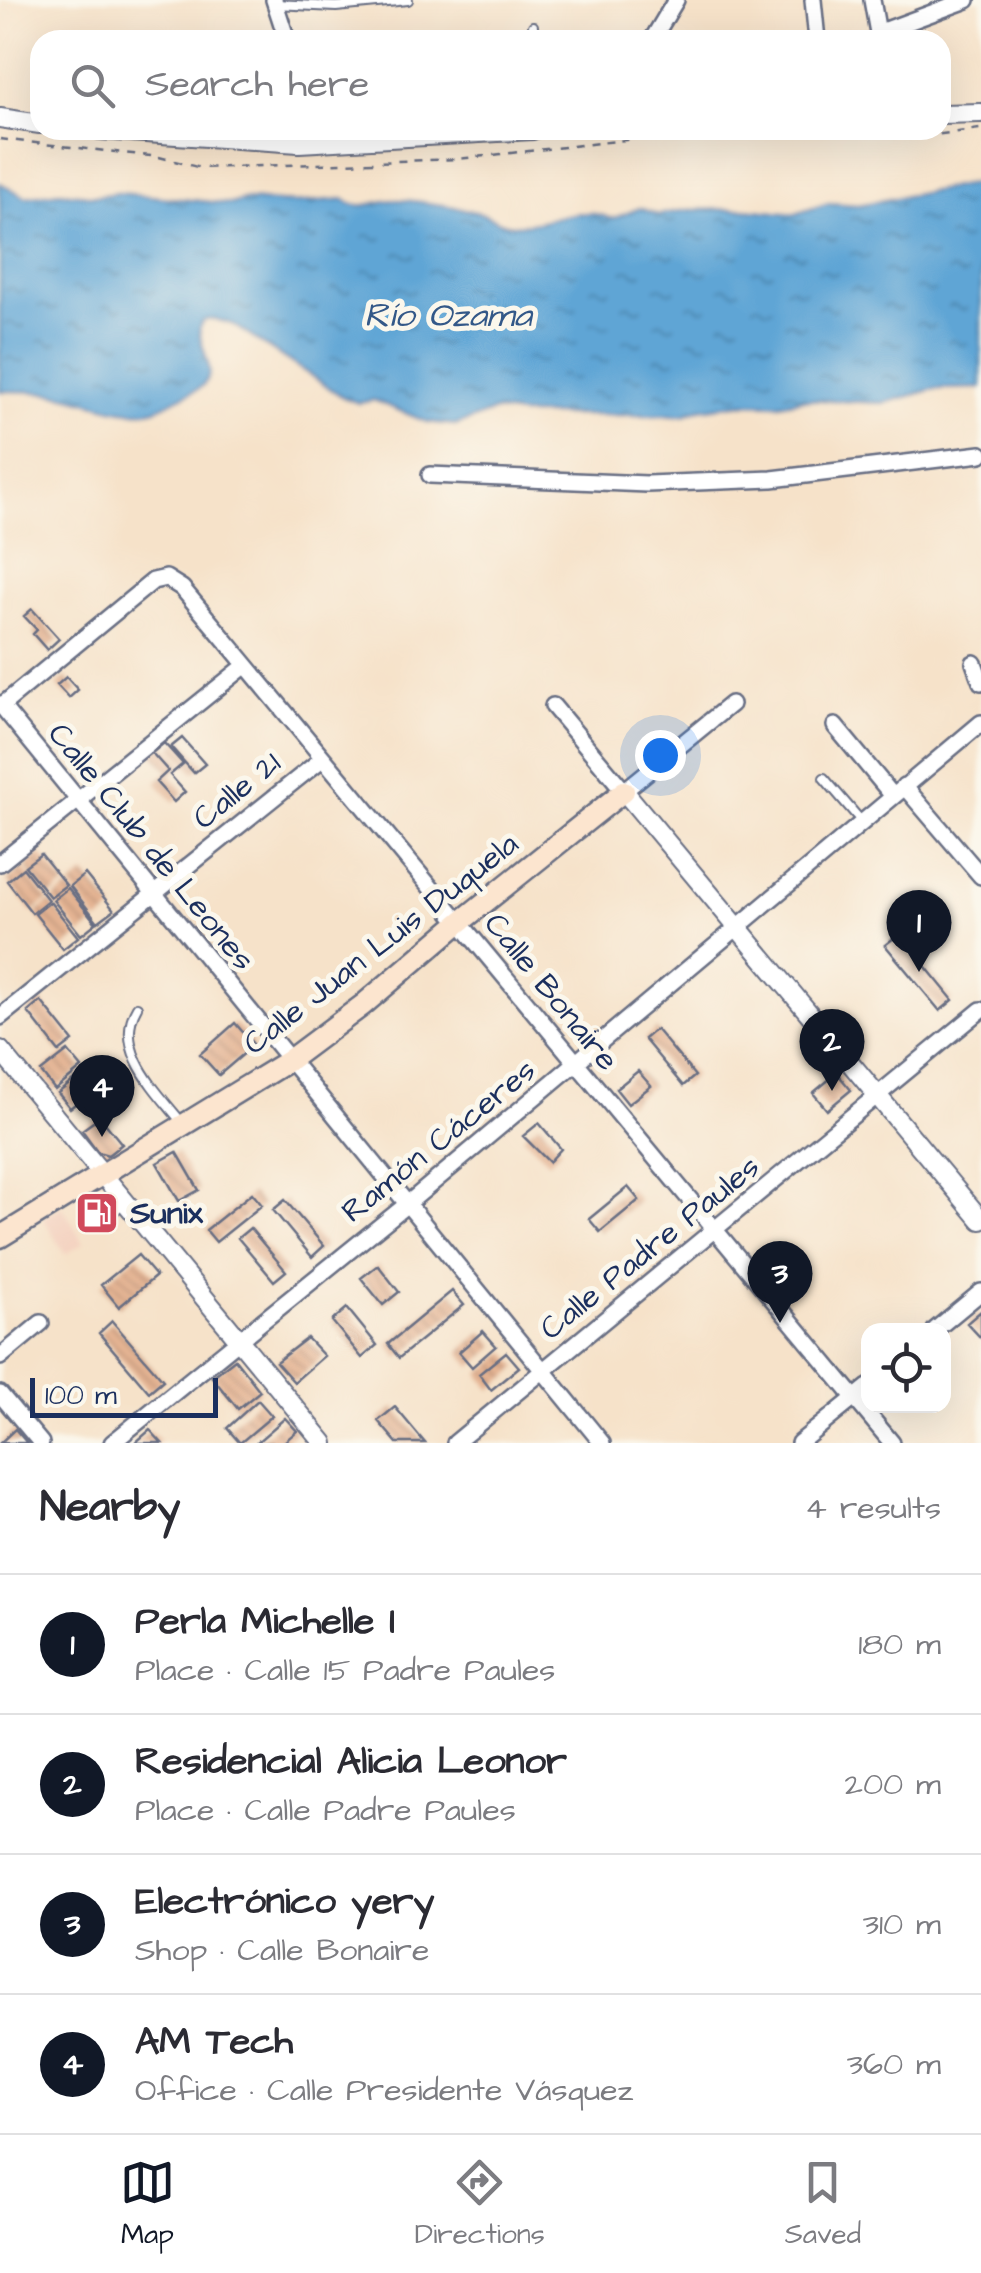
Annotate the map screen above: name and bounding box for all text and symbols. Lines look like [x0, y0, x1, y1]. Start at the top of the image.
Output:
search box [30, 30, 951, 140]
icon: search [65, 58, 120, 113]
text: Search here [145, 59, 369, 111]
water label: Río Ozama [364, 291, 534, 340]
street label: Calle Club de Leones [37, 713, 265, 981]
your location [635, 730, 686, 781]
street label: Calle 21 [183, 742, 291, 840]
street label: Calle Juan Luis Duquela [234, 822, 528, 1066]
pin: 1 [886, 890, 952, 972]
street label: Calle Bonaire [473, 903, 629, 1081]
pin: 2 [800, 1008, 864, 1091]
street label: Ramón Cáceres [332, 1049, 546, 1233]
pin: 4 [70, 1054, 134, 1137]
street label: Calle Padre Paules [530, 1145, 770, 1351]
fuel station icon: Sunix [74, 1190, 120, 1236]
place label: Sunix [129, 1191, 204, 1236]
pin: 3 [748, 1240, 812, 1323]
map controls [861, 1323, 951, 1413]
button: locate [861, 1323, 951, 1413]
scale bar [30, 1373, 218, 1418]
text: 100 m [45, 1376, 117, 1415]
text: Nearby [40, 1479, 180, 1537]
text: 4 results [805, 1486, 941, 1531]
text: Perla Michelle I [135, 1596, 395, 1648]
text: 1 [70, 1622, 75, 1667]
text: 180 m [858, 1622, 941, 1667]
text: Place · Calle 15 Padre Paules [135, 1648, 555, 1693]
text: Residencial Alicia Leonor [135, 1736, 567, 1788]
text: 2 [63, 1762, 82, 1807]
text: 200 m [845, 1762, 941, 1807]
text: Place · Calle Padre Paules [135, 1788, 516, 1833]
text: Electrónico yery [135, 1876, 434, 1928]
text: 3 [64, 1902, 81, 1947]
text: 310 m [863, 1902, 941, 1947]
text: Shop · Calle Bonaire [135, 1928, 429, 1973]
text: AM Tech [135, 2016, 293, 2068]
text: 4 [62, 2042, 83, 2087]
text: 360 m [847, 2042, 941, 2087]
text: Office · Calle Presidente Vásquez [135, 2068, 633, 2113]
tab: Map [120, 2155, 175, 2254]
tab: Directions [415, 2155, 545, 2254]
tab: Saved [785, 2155, 861, 2254]

